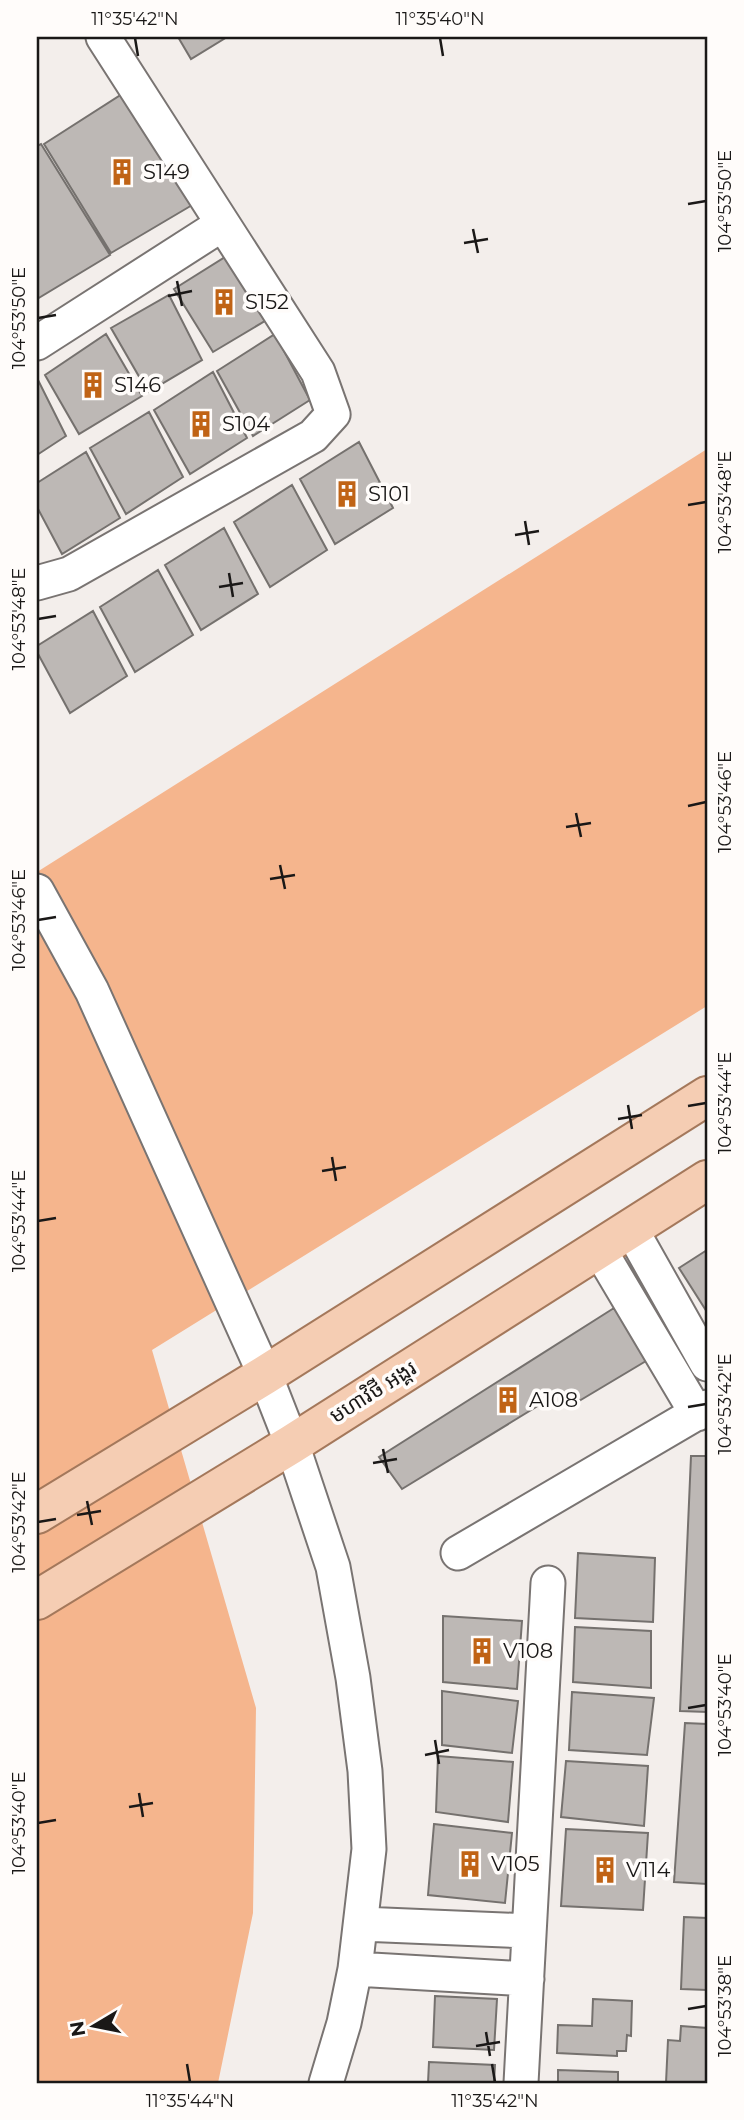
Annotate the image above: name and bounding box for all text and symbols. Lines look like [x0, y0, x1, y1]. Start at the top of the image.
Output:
text: 11°35'42"N [91, 8, 179, 30]
text: 11°35'40"N [395, 8, 485, 30]
text: 104°53'50"E [714, 150, 736, 252]
building icon: S149 [107, 157, 137, 187]
place label: S149 [143, 159, 190, 184]
text: 104°53'50"E [8, 267, 30, 369]
building icon: S152 [209, 287, 239, 317]
place label: S152 [245, 289, 289, 314]
building icon: S146 [78, 370, 108, 400]
place label: S146 [114, 372, 161, 397]
building icon: S104 [186, 409, 216, 439]
place label: S104 [222, 411, 270, 436]
text: 104°53'48"E [714, 451, 736, 553]
building icon: S101 [332, 479, 362, 509]
place label: S101 [368, 481, 410, 506]
text: 104°53'48"E [8, 568, 30, 670]
text: 104°53'46"E [714, 751, 736, 853]
text: 104°53'46"E [8, 869, 30, 971]
text: 104°53'44"E [714, 1052, 736, 1154]
text: 104°53'44"E [8, 1170, 30, 1272]
text: 104°53'42"E [714, 1353, 736, 1455]
street label: មហាវិថី អង្គរ [325, 1355, 421, 1429]
building icon: A108 [493, 1385, 523, 1415]
place label: A108 [529, 1387, 578, 1412]
text: 104°53'42"E [8, 1471, 30, 1573]
building icon: V108 [467, 1636, 497, 1666]
place label: V108 [503, 1638, 553, 1663]
text: 104°53'40"E [714, 1653, 736, 1757]
text: 104°53'40"E [8, 1771, 30, 1875]
building icon: V105 [455, 1849, 485, 1879]
place label: V105 [491, 1851, 540, 1876]
building icon: V114 [590, 1855, 620, 1885]
place label: V114 [626, 1857, 670, 1882]
text: 104°53'38"E [714, 1955, 736, 2057]
north arrow [60, 1990, 130, 2060]
text: N [65, 2019, 90, 2038]
text: 11°35'44"N [146, 2090, 234, 2112]
text: 11°35'42"N [451, 2090, 539, 2112]

